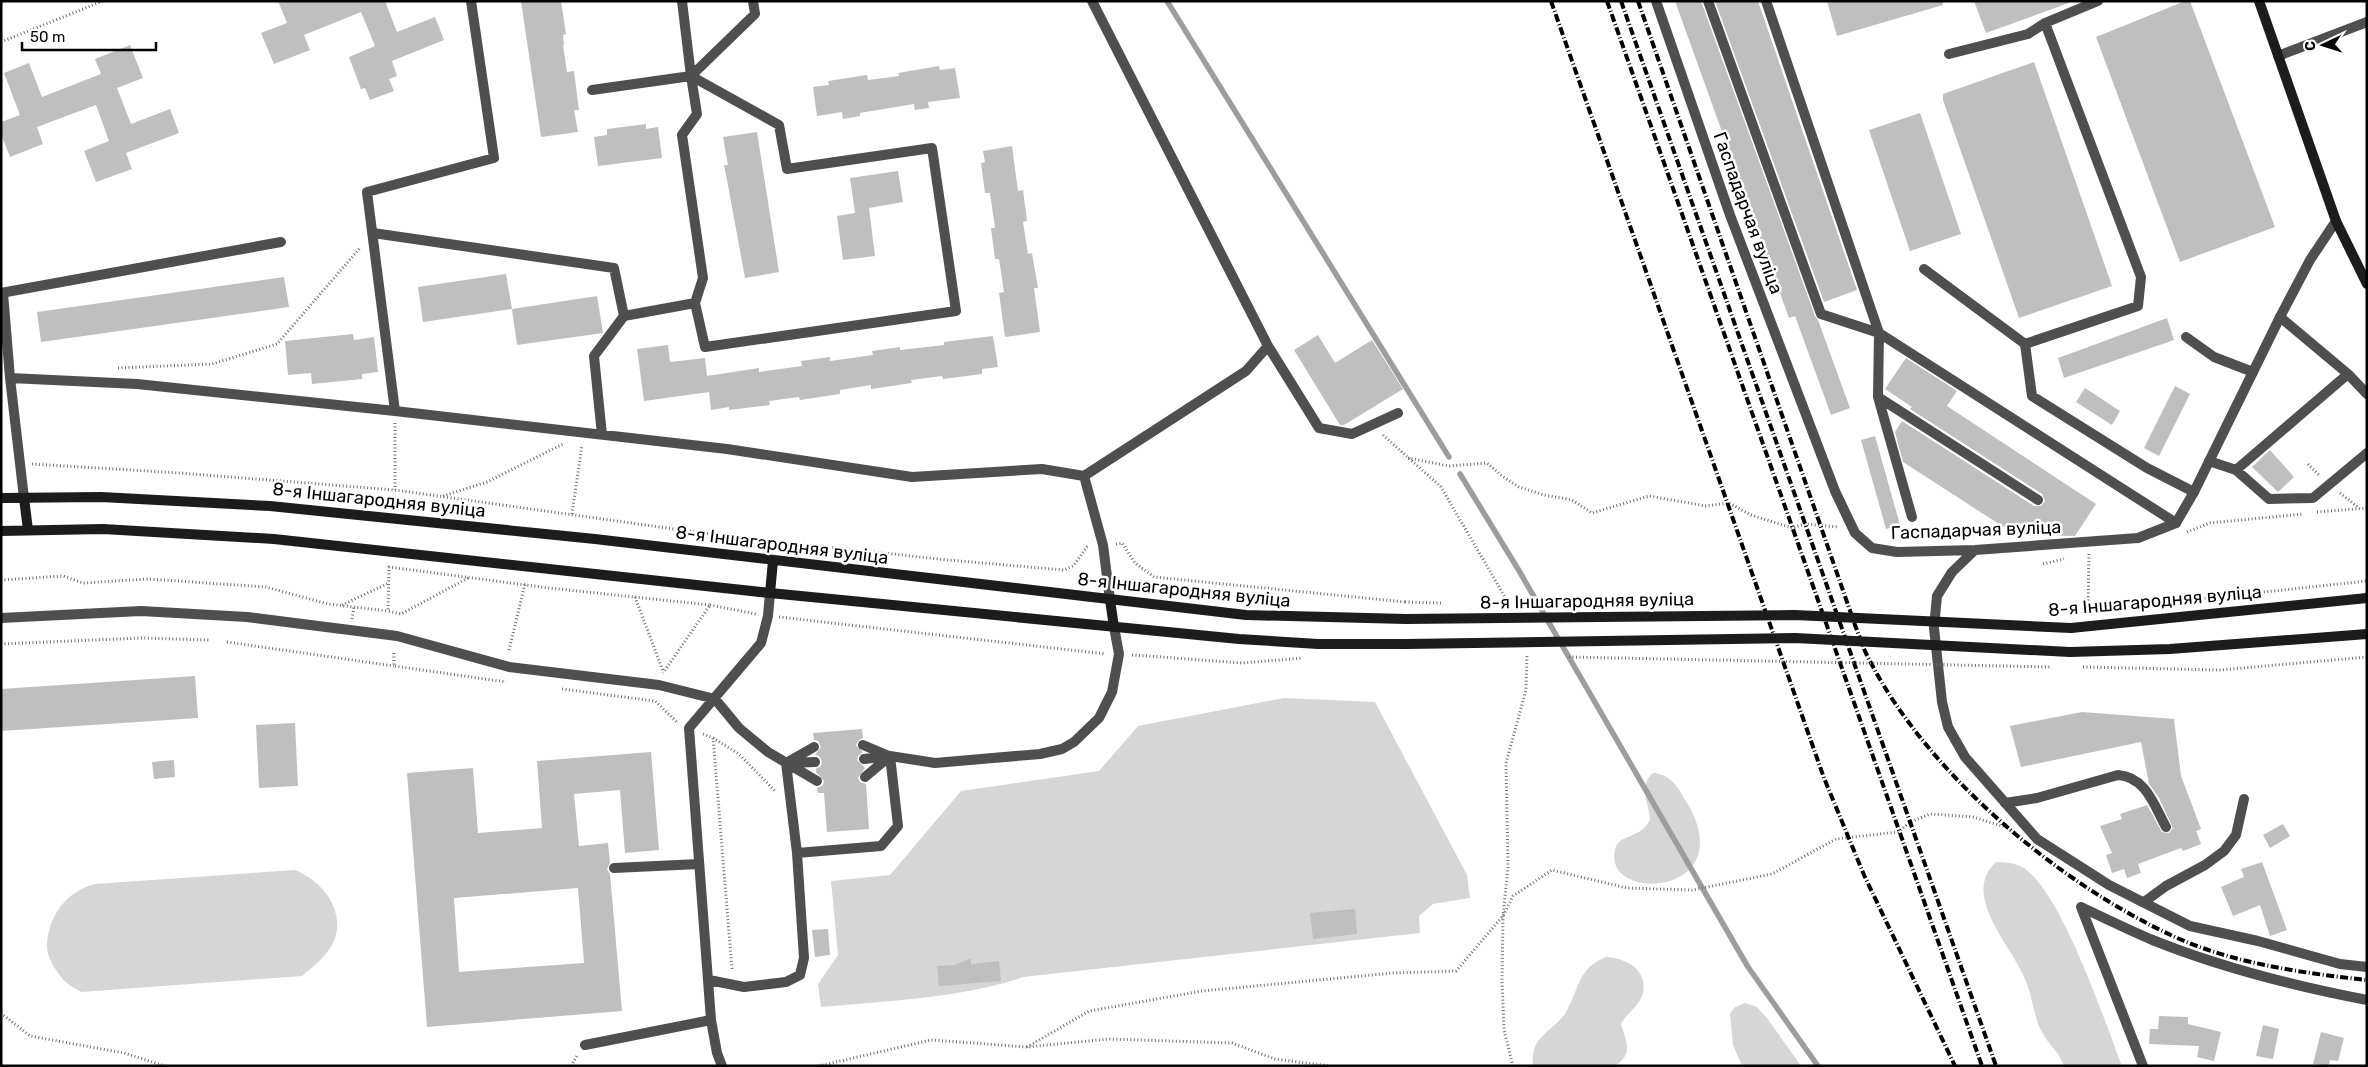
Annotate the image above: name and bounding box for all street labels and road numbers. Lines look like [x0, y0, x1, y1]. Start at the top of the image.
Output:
street label: Гаспадарчая вуліца [1708, 129, 1788, 297]
street label: 8-я Іншагародняя вуліца [271, 478, 487, 522]
street label: Гаспадарчая вуліца [1890, 516, 2062, 544]
street label: 8-я Іншагародняя вуліца [674, 521, 890, 569]
street label: 8-я Іншагародняя вуліца [1076, 568, 1292, 612]
street label: 8-я Іншагародняя вуліца [2047, 581, 2263, 621]
street label: 8-я Іншагародняя вуліца [1480, 588, 1694, 614]

